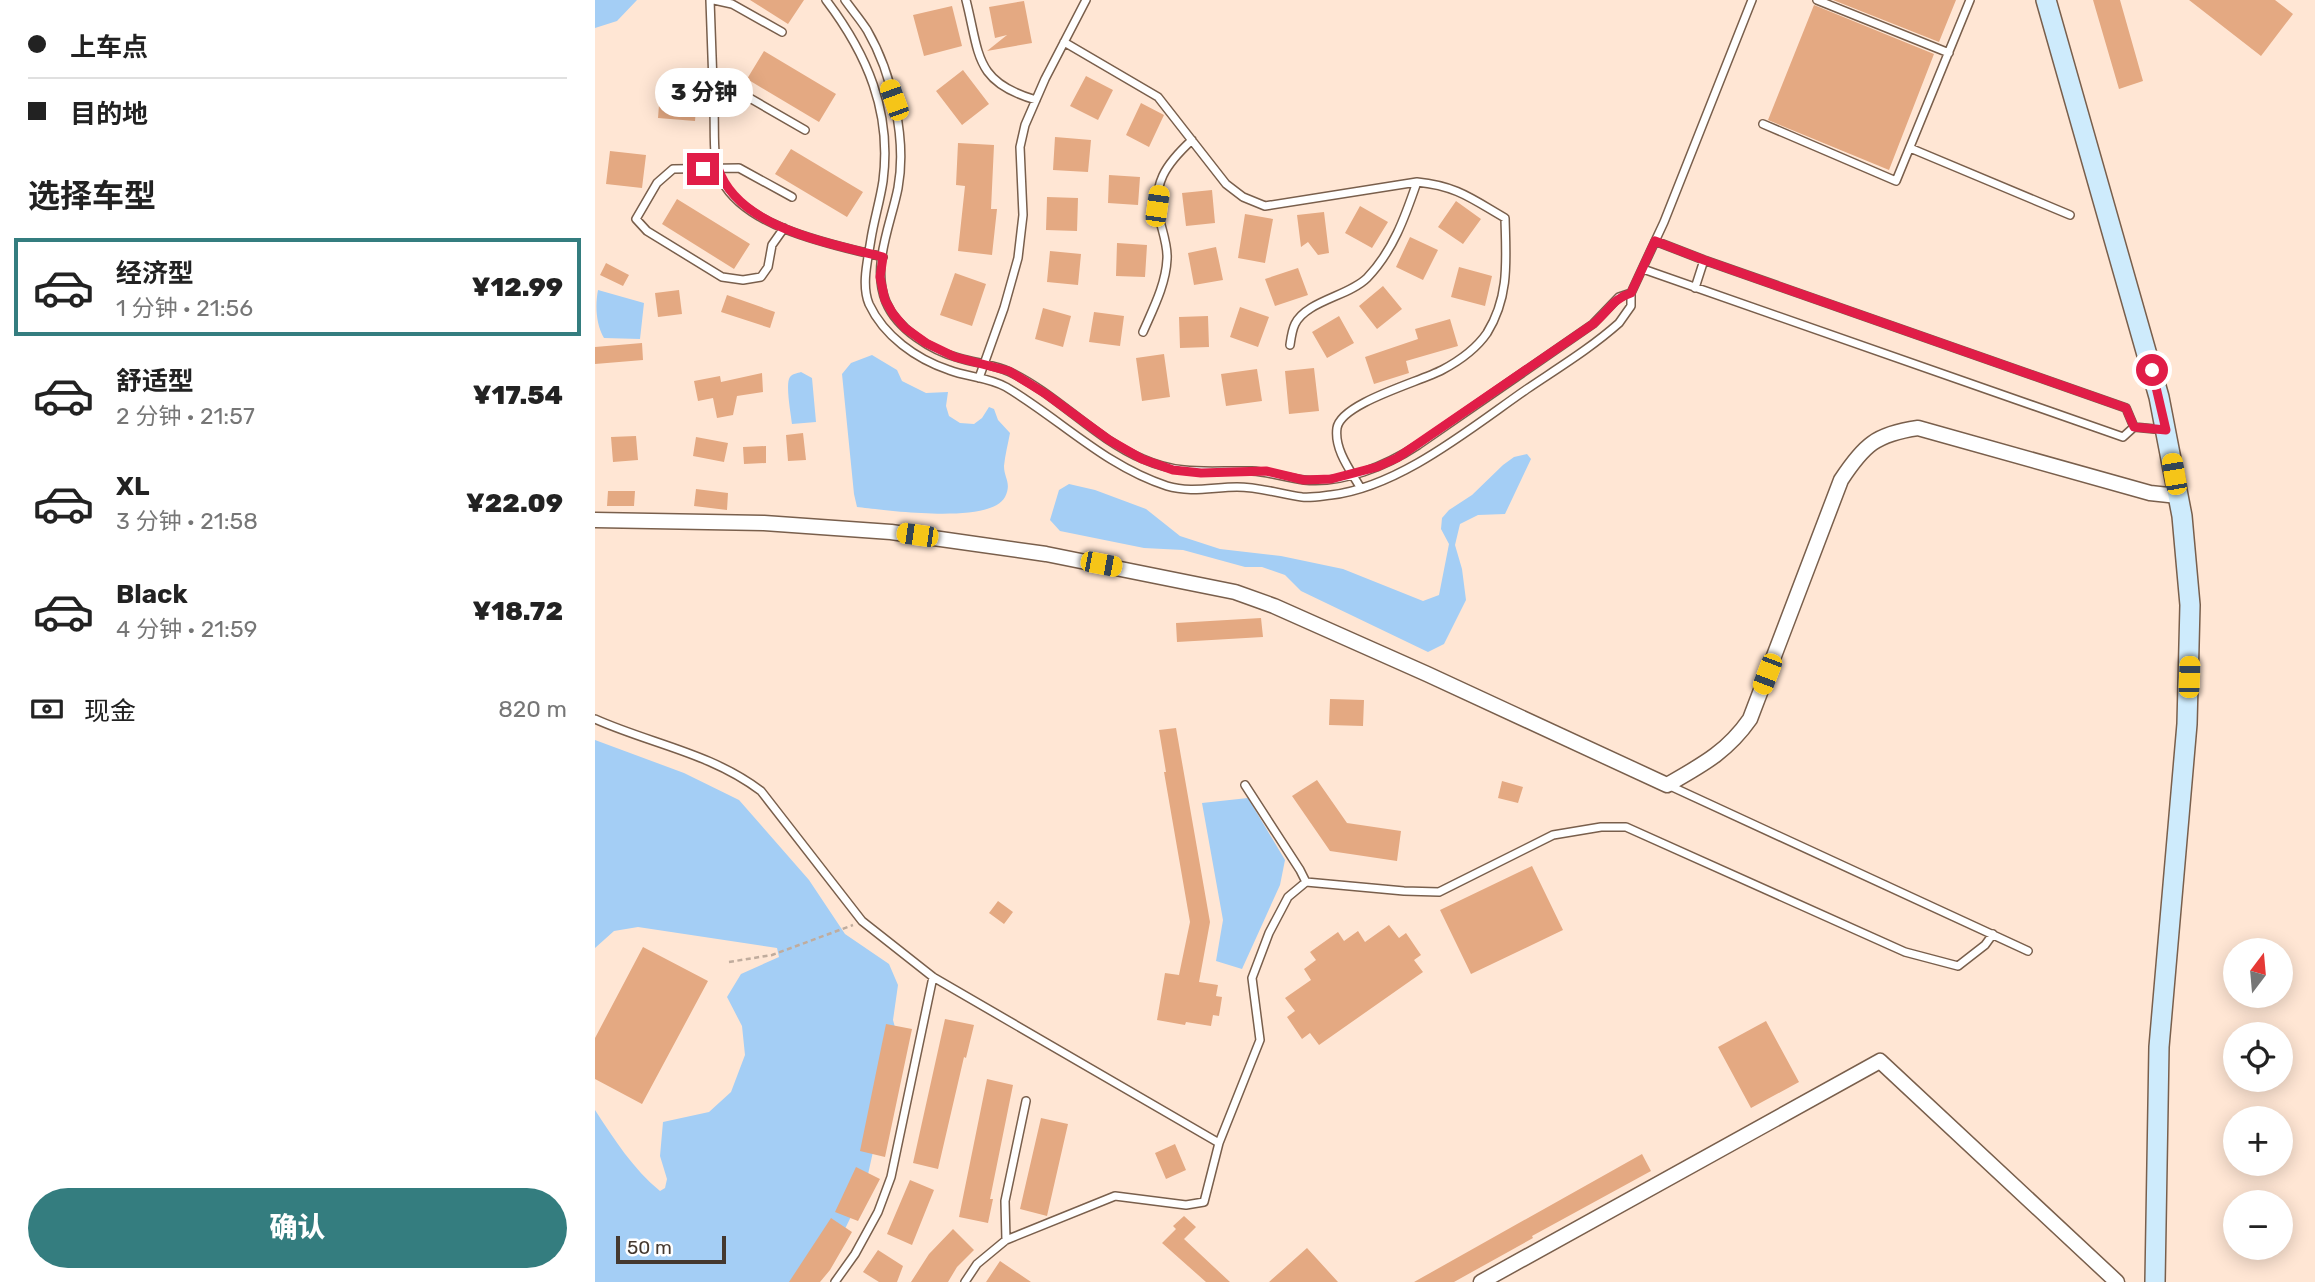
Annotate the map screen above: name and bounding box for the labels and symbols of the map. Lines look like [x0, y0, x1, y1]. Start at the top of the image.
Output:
callout: 3 分钟 [654, 68, 752, 116]
car [877, 77, 912, 123]
route end [687, 153, 719, 185]
car [1144, 184, 1171, 228]
route start [2136, 354, 2168, 386]
car [2161, 451, 2188, 497]
car [895, 522, 940, 548]
car [1079, 550, 1124, 578]
car [1750, 651, 1785, 697]
car [2178, 656, 2201, 698]
north arrow [2223, 938, 2293, 1008]
scale bar [616, 1233, 726, 1265]

